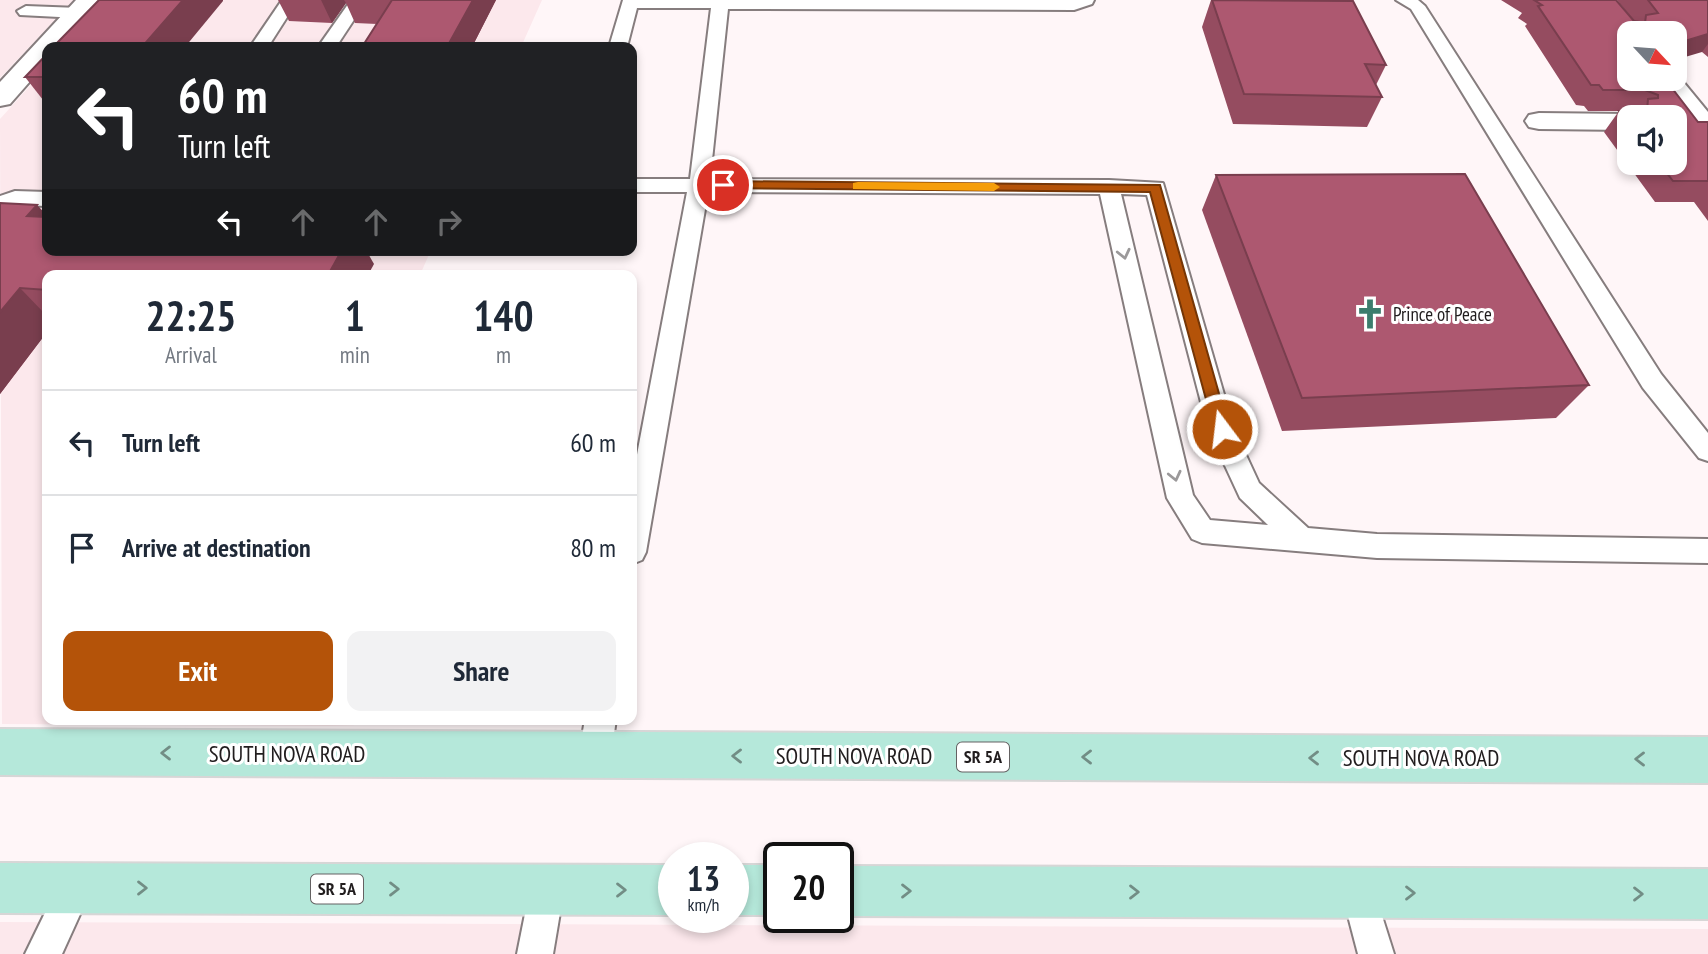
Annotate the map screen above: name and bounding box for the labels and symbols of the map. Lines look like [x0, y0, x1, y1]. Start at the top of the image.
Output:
north arrow [1617, 21, 1687, 91]
pin [693, 155, 753, 215]
one-way arrow [1116, 248, 1131, 260]
church icon: Prince of Peace [1353, 297, 1387, 331]
place label: Prince of Peace [1393, 302, 1492, 326]
position arrow [1185, 392, 1259, 466]
one-way arrow [1167, 470, 1181, 482]
street label: SOUTH NOVA ROAD [209, 739, 365, 768]
street label: SOUTH NOVA ROAD [776, 741, 932, 770]
road number: SR 5A [957, 742, 1009, 772]
street label: SOUTH NOVA ROAD [1343, 743, 1499, 772]
one-way arrow [160, 745, 171, 761]
one-way arrow [731, 748, 742, 764]
one-way arrow [1081, 749, 1092, 765]
one-way arrow [1309, 750, 1319, 766]
one-way arrow [1634, 751, 1645, 767]
speed limit sign: 20 [763, 842, 854, 933]
road number: SR 5A [311, 874, 363, 904]
one-way arrow [137, 880, 147, 896]
one-way arrow [389, 881, 399, 897]
one-way arrow [616, 882, 627, 898]
one-way arrow [902, 883, 912, 899]
one-way arrow [1129, 884, 1140, 900]
one-way arrow [1406, 885, 1416, 901]
one-way arrow [1633, 886, 1644, 902]

